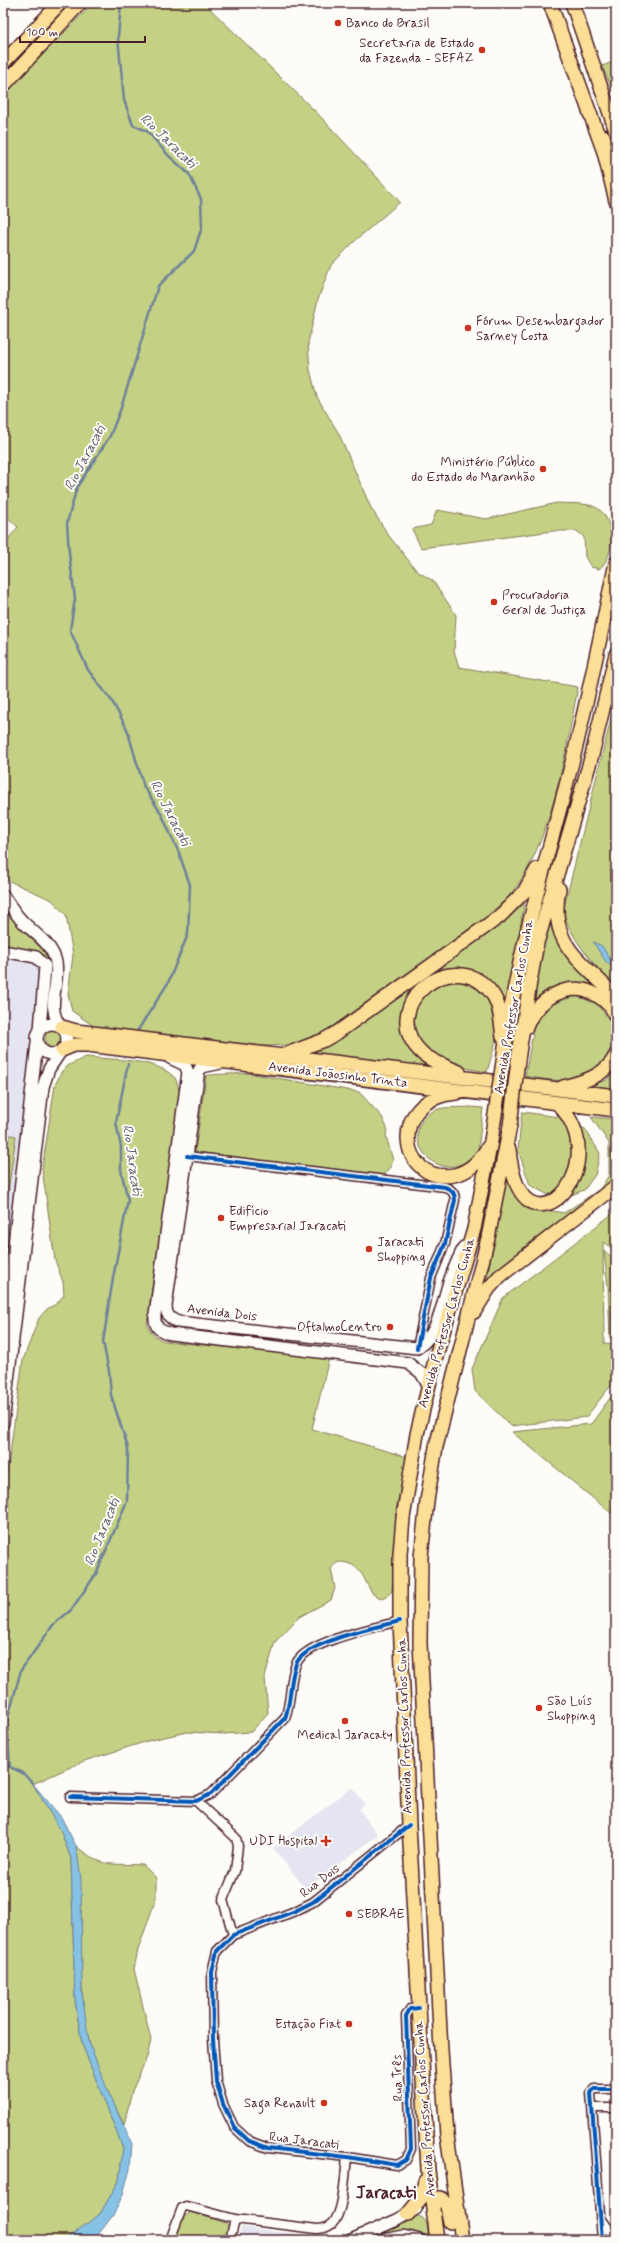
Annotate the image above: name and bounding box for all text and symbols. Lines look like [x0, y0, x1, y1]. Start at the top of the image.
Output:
place label: Banco do Brasil [346, 15, 430, 32]
scale bar [20, 18, 145, 44]
marker: Banco do Brasil [333, 18, 343, 28]
text: 100 m [26, 25, 58, 41]
place label: Secretaria de Estado da Fazenda - SEFAZ [359, 35, 475, 67]
marker: Secretaria de Estado da Fazenda - SEFAZ [477, 45, 487, 55]
water label: Rio Jaracati [136, 110, 201, 174]
place label: Fórum Desembargador Sarney Costa [476, 313, 605, 345]
marker: Fórum Desembargador Sarney Costa [463, 323, 473, 333]
water label: Rio Jaracati [60, 421, 111, 494]
place label: Ministério Público do Estado do Maranhão [411, 454, 535, 486]
marker: Ministério Público do Estado do Maranhão [538, 464, 548, 474]
place label: Procuradoria Geral de Justiça [502, 587, 587, 619]
marker: Procuradoria Geral de Justiça [489, 597, 499, 607]
water label: Rio Jaracati [146, 777, 195, 851]
street label: Avenida Professor Carlos Cunha [490, 919, 538, 1095]
street label: Avenida Joãosinho Trinta [267, 1058, 409, 1092]
water label: Rio Jaracati [118, 1124, 146, 1198]
place label: Edifício Empresarial Jaracati [229, 1203, 346, 1235]
marker: Edifício Empresarial Jaracati [216, 1213, 226, 1223]
place label: Jaracati Shopping [377, 1234, 425, 1266]
street label: Avenida Professor Carlos Cunha [415, 1236, 479, 1410]
marker: Jaracati Shopping [364, 1244, 374, 1254]
street label: Avenida Dois [186, 1300, 258, 1326]
place label: OftalmoCentro [297, 1319, 382, 1336]
marker: OftalmoCentro [385, 1322, 395, 1332]
water label: Rio Jaracati [80, 1494, 124, 1568]
street label: Avenida Professor Carlos Cunha [393, 1638, 417, 1814]
place label: São Luís Shopping [547, 1693, 595, 1725]
marker: São Luís Shopping [534, 1703, 544, 1713]
marker: Medical Jaracaty [340, 1716, 350, 1726]
place label: Medical Jaracaty [297, 1727, 393, 1744]
place label: UDI Hospital [250, 1833, 317, 1850]
marker: UDI Hospital [320, 1835, 332, 1847]
street label: Rua Dois [297, 1860, 344, 1902]
place label: SEBRAE [357, 1906, 405, 1923]
marker: SEBRAE [344, 1909, 354, 1919]
place label: Estação Fiat [275, 2016, 341, 2033]
marker: Estação Fiat [344, 2019, 354, 2029]
street label: Avenida Professor Carlos Cunha [410, 2020, 440, 2197]
street label: Rua Três [389, 2054, 407, 2102]
place label: Saga Renault [244, 2095, 316, 2114]
marker: Saga Renault [319, 2098, 329, 2108]
street label: Rua Jaracati [268, 2128, 340, 2154]
district label: Jaracati [356, 2182, 416, 2204]

